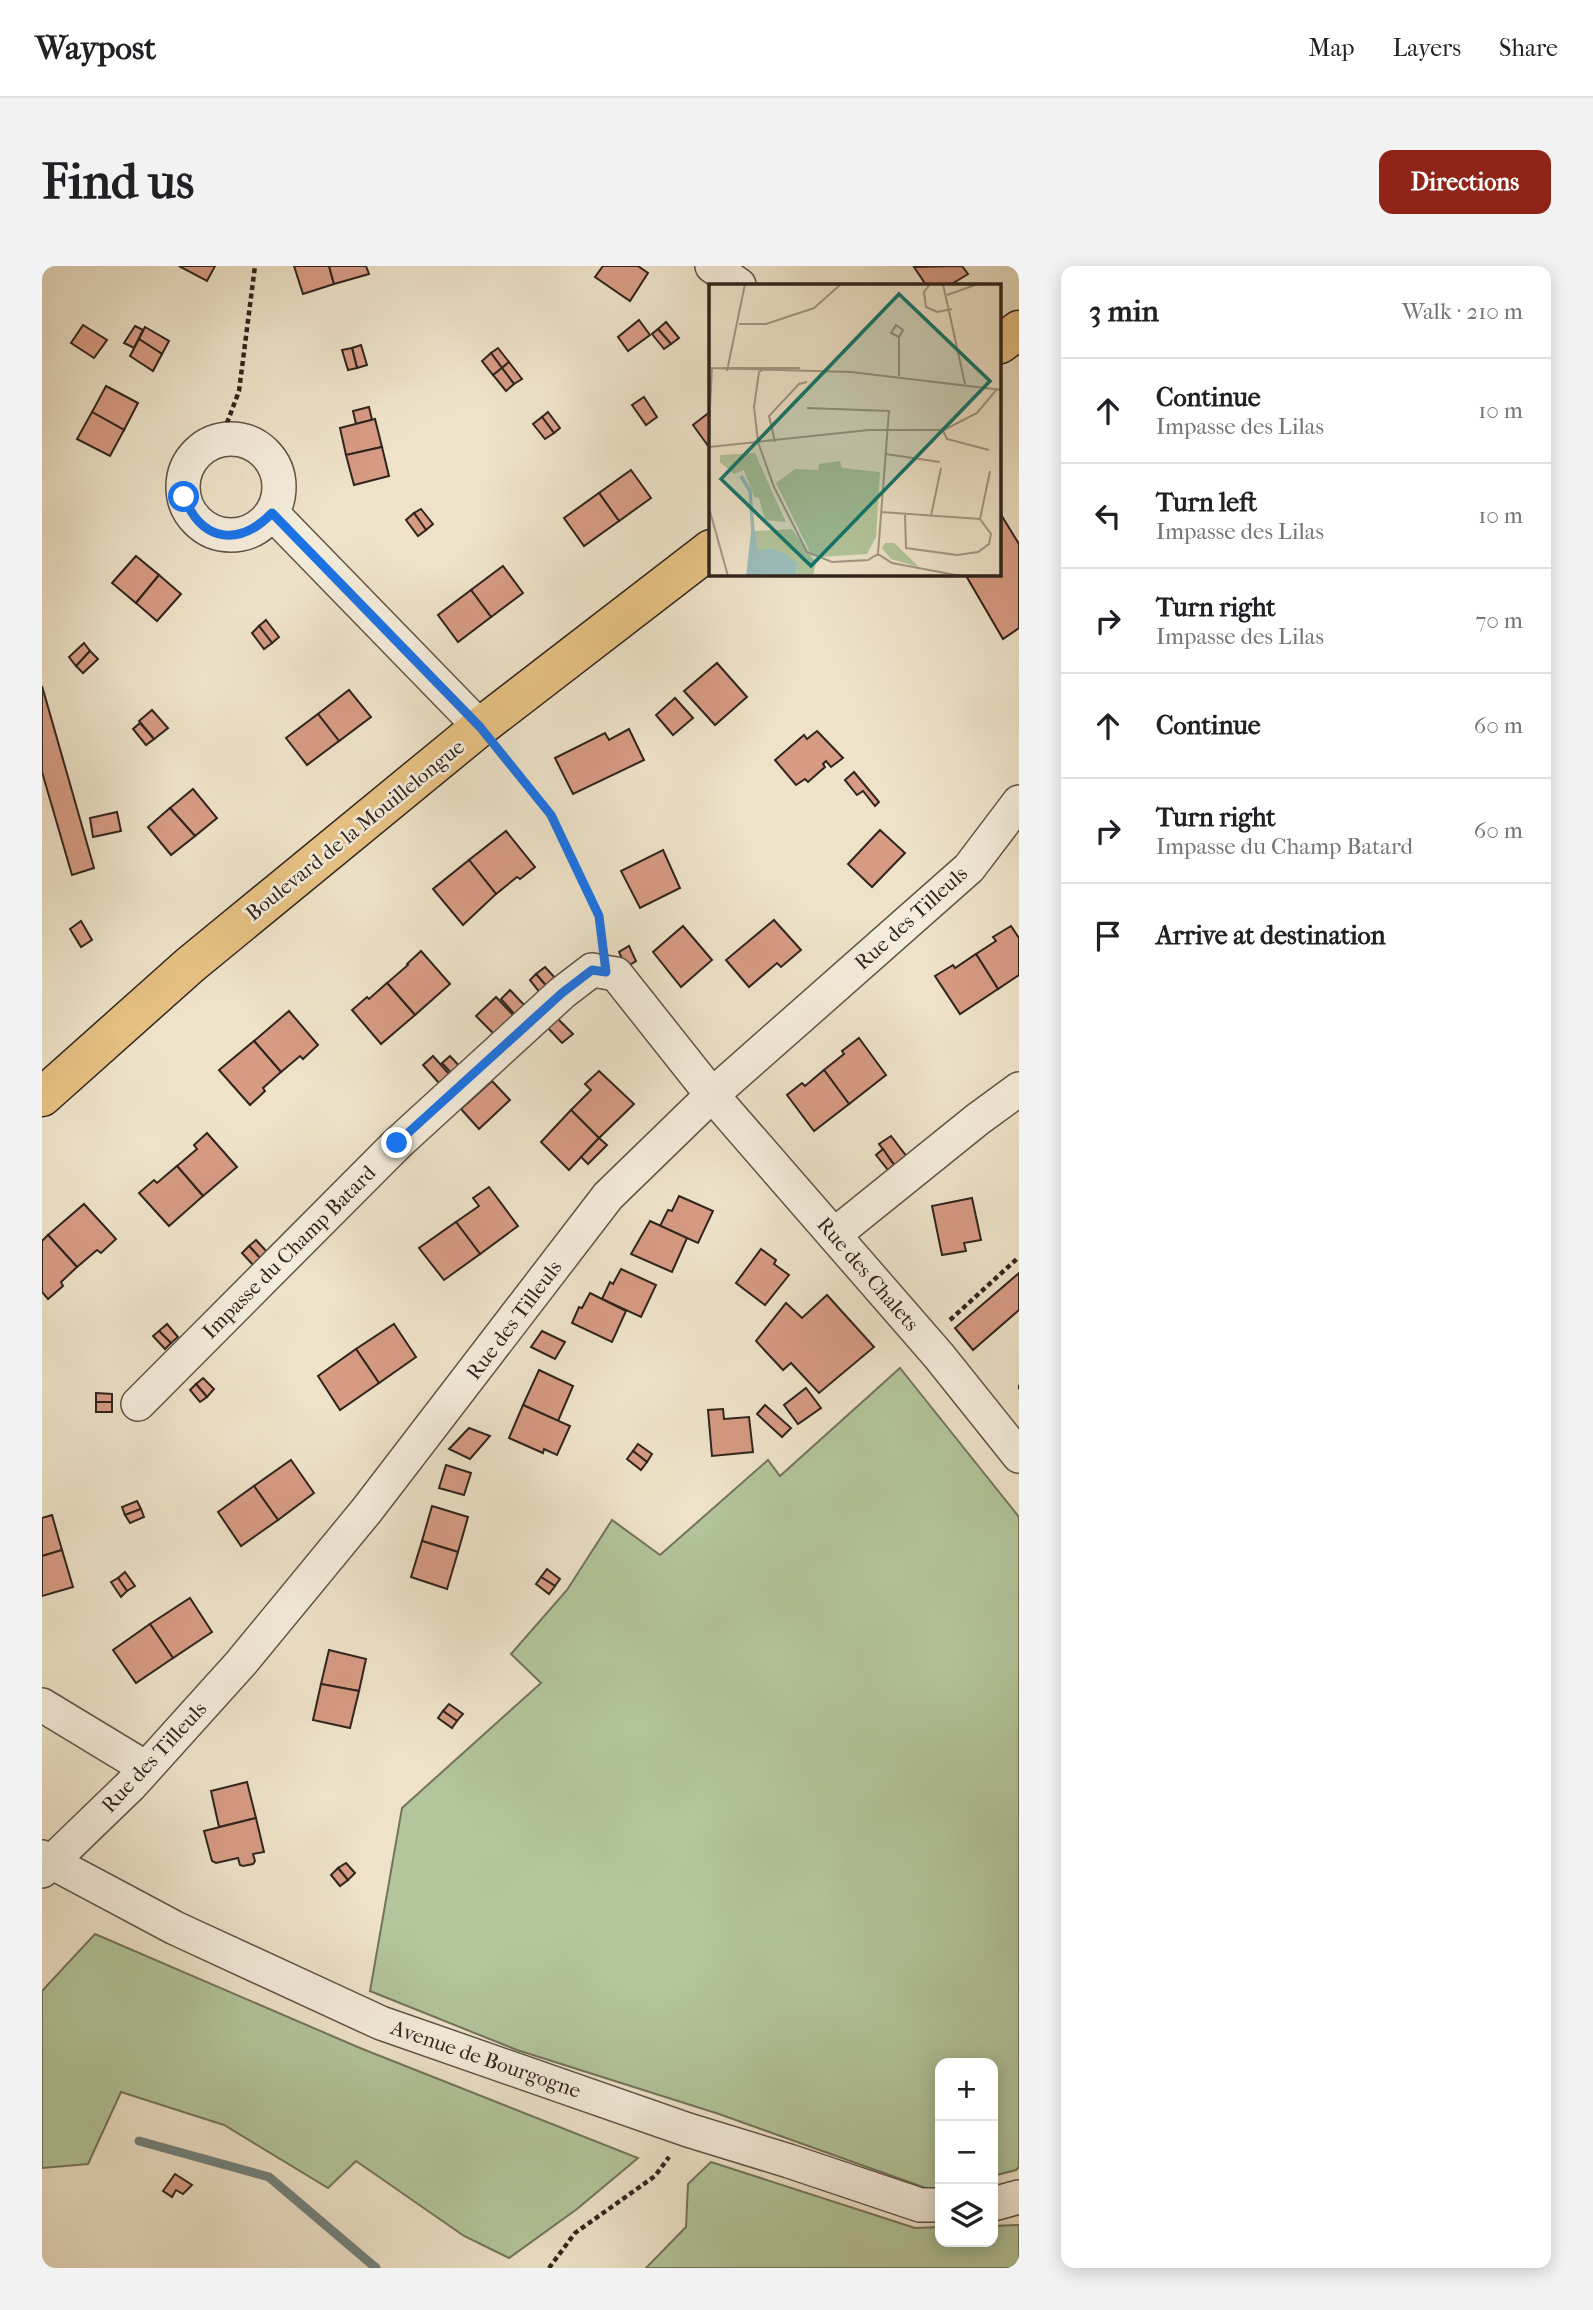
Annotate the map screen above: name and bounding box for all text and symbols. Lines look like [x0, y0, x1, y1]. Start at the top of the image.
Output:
text: Waypost [35, 29, 156, 68]
text: Map [1309, 34, 1355, 62]
text: Layers [1393, 34, 1461, 62]
text: Share [1499, 34, 1558, 62]
button: Directions [1379, 150, 1551, 214]
text: Find us [42, 153, 194, 211]
inset map [709, 284, 1002, 576]
text: 3 min [1089, 294, 1159, 329]
text: Walk · 210 m [1402, 298, 1523, 325]
text: Continue [1156, 382, 1261, 413]
icon: ahead [1089, 392, 1127, 430]
text: 10 m [1478, 397, 1523, 424]
text: Impasse des Lilas [1156, 413, 1324, 440]
route start [168, 481, 199, 512]
text: Turn left [1156, 487, 1257, 518]
icon: left [1089, 497, 1127, 535]
text: 10 m [1478, 502, 1523, 529]
text: Impasse des Lilas [1156, 518, 1324, 545]
text: Turn right [1156, 592, 1276, 623]
icon: right [1089, 602, 1127, 640]
text: 70 m [1475, 607, 1523, 634]
text: Impasse des Lilas [1156, 623, 1324, 650]
icon: ahead [1089, 707, 1127, 745]
text: Continue [1156, 710, 1261, 741]
text: 60 m [1474, 712, 1523, 739]
street label: Boulevard de la Mouillelongue [241, 734, 469, 926]
text: Turn right [1156, 802, 1276, 833]
icon: right [1089, 812, 1127, 850]
text: 60 m [1474, 817, 1523, 844]
text: Impasse du Champ Batard [1156, 833, 1413, 860]
street label: Rue des Tilleuls [850, 861, 972, 975]
icon: arrive [1089, 917, 1127, 955]
text: Arrive at destination [1156, 920, 1386, 951]
route end [381, 1127, 412, 1158]
street label: Impasse du Champ Batard [198, 1160, 381, 1343]
street label: Rue des Chalets [812, 1212, 924, 1336]
street label: Rue des Tilleuls [461, 1256, 567, 1384]
street label: Rue des Tilleuls [97, 1696, 212, 1817]
street label: Avenue de Bourgogne [387, 2015, 584, 2103]
map controls [935, 2058, 998, 2247]
button: + [935, 2058, 998, 2121]
button: − [935, 2121, 998, 2184]
button: layers [935, 2184, 998, 2247]

